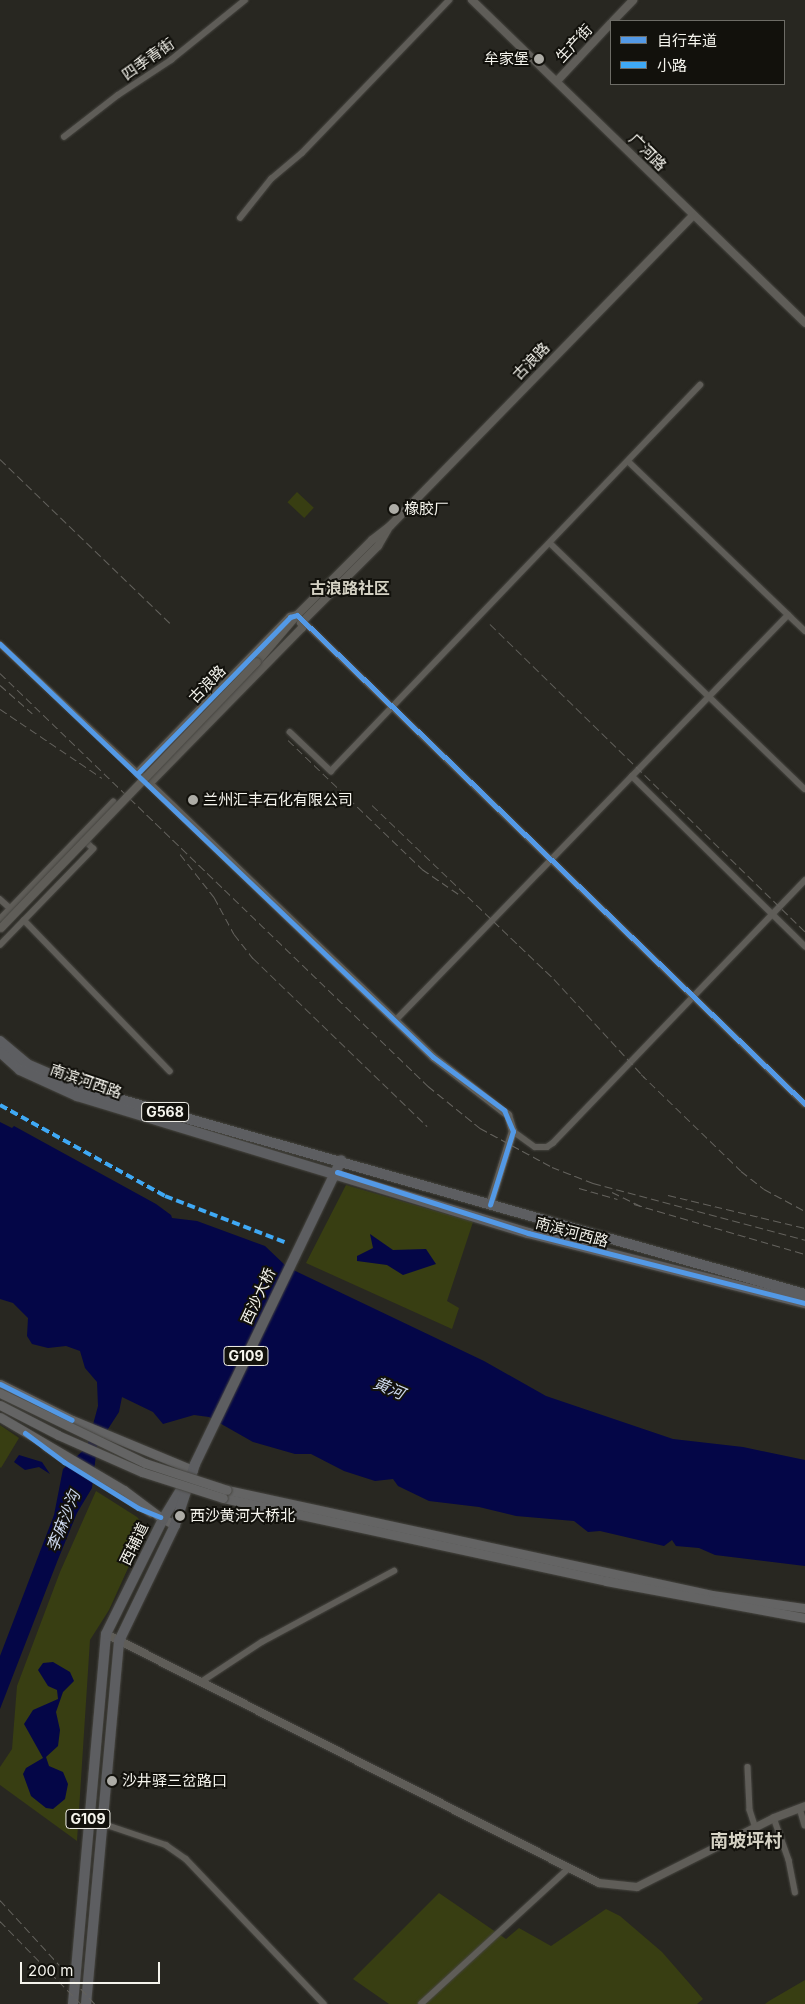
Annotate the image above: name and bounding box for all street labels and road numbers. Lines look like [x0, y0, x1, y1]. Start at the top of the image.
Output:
street label: 生产街 [552, 20, 596, 66]
street label: 四季青街 [118, 34, 178, 84]
street label: 广河路 [626, 130, 670, 174]
street label: 古浪路 [509, 339, 553, 383]
street label: 古浪路 [185, 662, 229, 706]
street label: 南滨河西路 [48, 1060, 124, 1102]
road number: G568 [140, 1100, 190, 1124]
street label: 南滨河西路 [533, 1214, 611, 1250]
street label: 西沙大桥 [237, 1265, 279, 1327]
road number: G109 [222, 1344, 270, 1368]
street label: 西辅道 [116, 1520, 152, 1568]
road number: G109 [64, 1808, 112, 1830]

